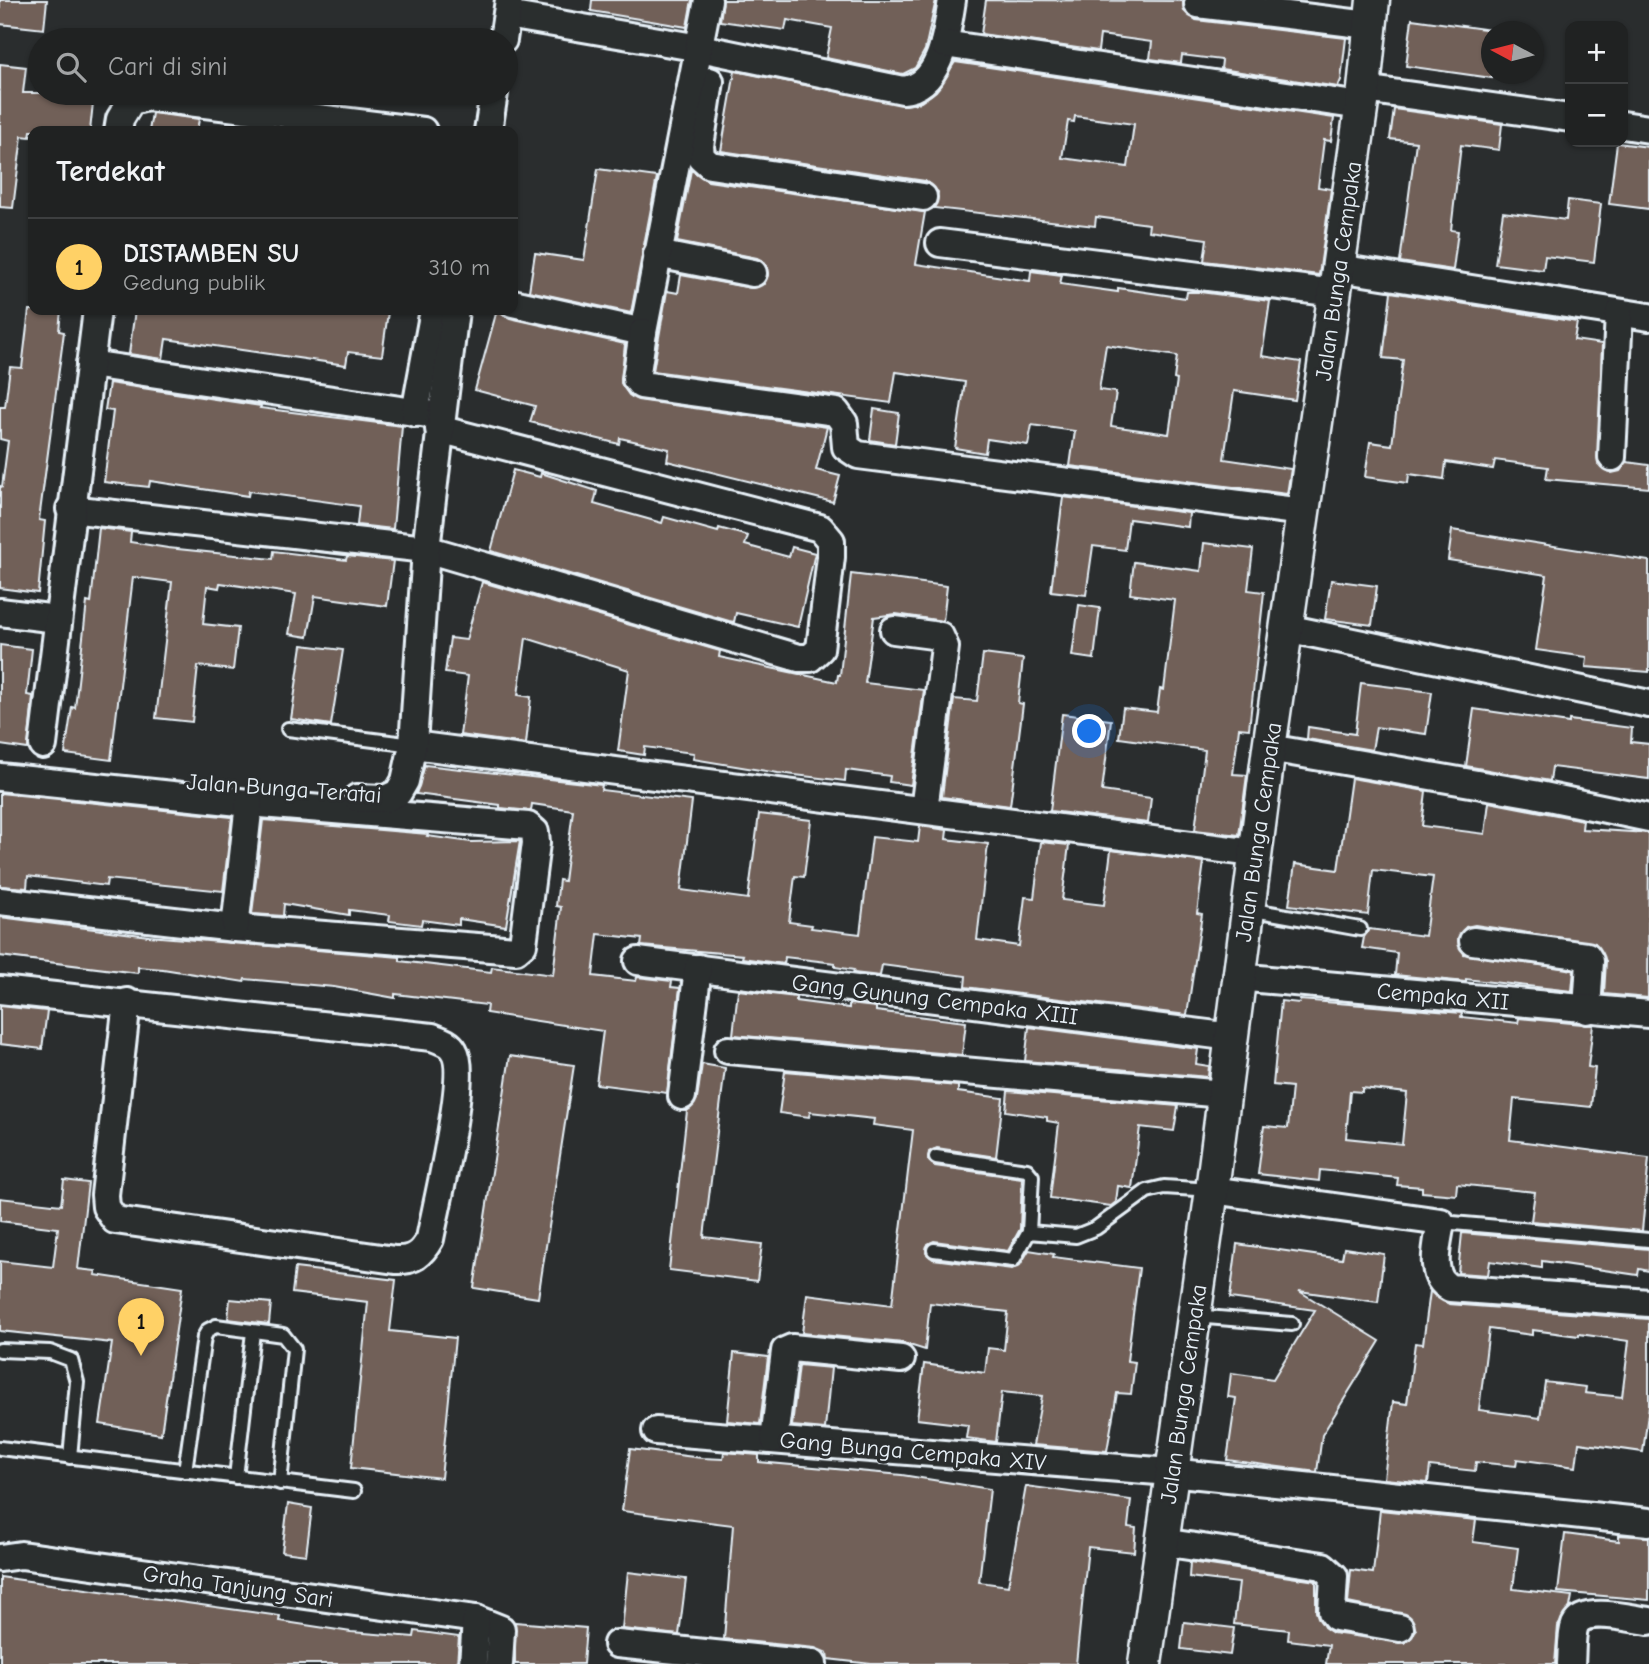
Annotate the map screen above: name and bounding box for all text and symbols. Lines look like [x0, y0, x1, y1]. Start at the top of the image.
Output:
north arrow [1481, 21, 1544, 84]
map controls [1565, 21, 1628, 147]
button: + [1565, 21, 1628, 84]
search box [28, 28, 518, 105]
icon: search [52, 48, 90, 86]
text: Cari di sini [108, 52, 228, 82]
button: − [1565, 84, 1628, 147]
text: Terdekat [56, 154, 165, 189]
street label: Jalan Bunga Cempaka [1310, 160, 1367, 383]
text: DISTAMBEN SU [123, 239, 299, 269]
text: 1 [74, 254, 84, 281]
text: 310 m [429, 254, 490, 281]
text: Gedung publik [123, 269, 265, 296]
your location [1072, 714, 1106, 748]
street label: Jalan Bunga Cempaka [1230, 721, 1287, 944]
street label: Jalan Bunga Teratai [186, 768, 382, 809]
street label: Gang Gunung Cempaka XIII [790, 969, 1079, 1030]
street label: Cempaka XII [1376, 977, 1510, 1016]
street label: Jalan Bunga Cempaka [1155, 1283, 1212, 1506]
pin: 1 [118, 1298, 164, 1356]
street label: Gang Bunga Cempaka XIV [779, 1426, 1048, 1477]
street label: Graha Tanjung Sari [141, 1560, 335, 1613]

